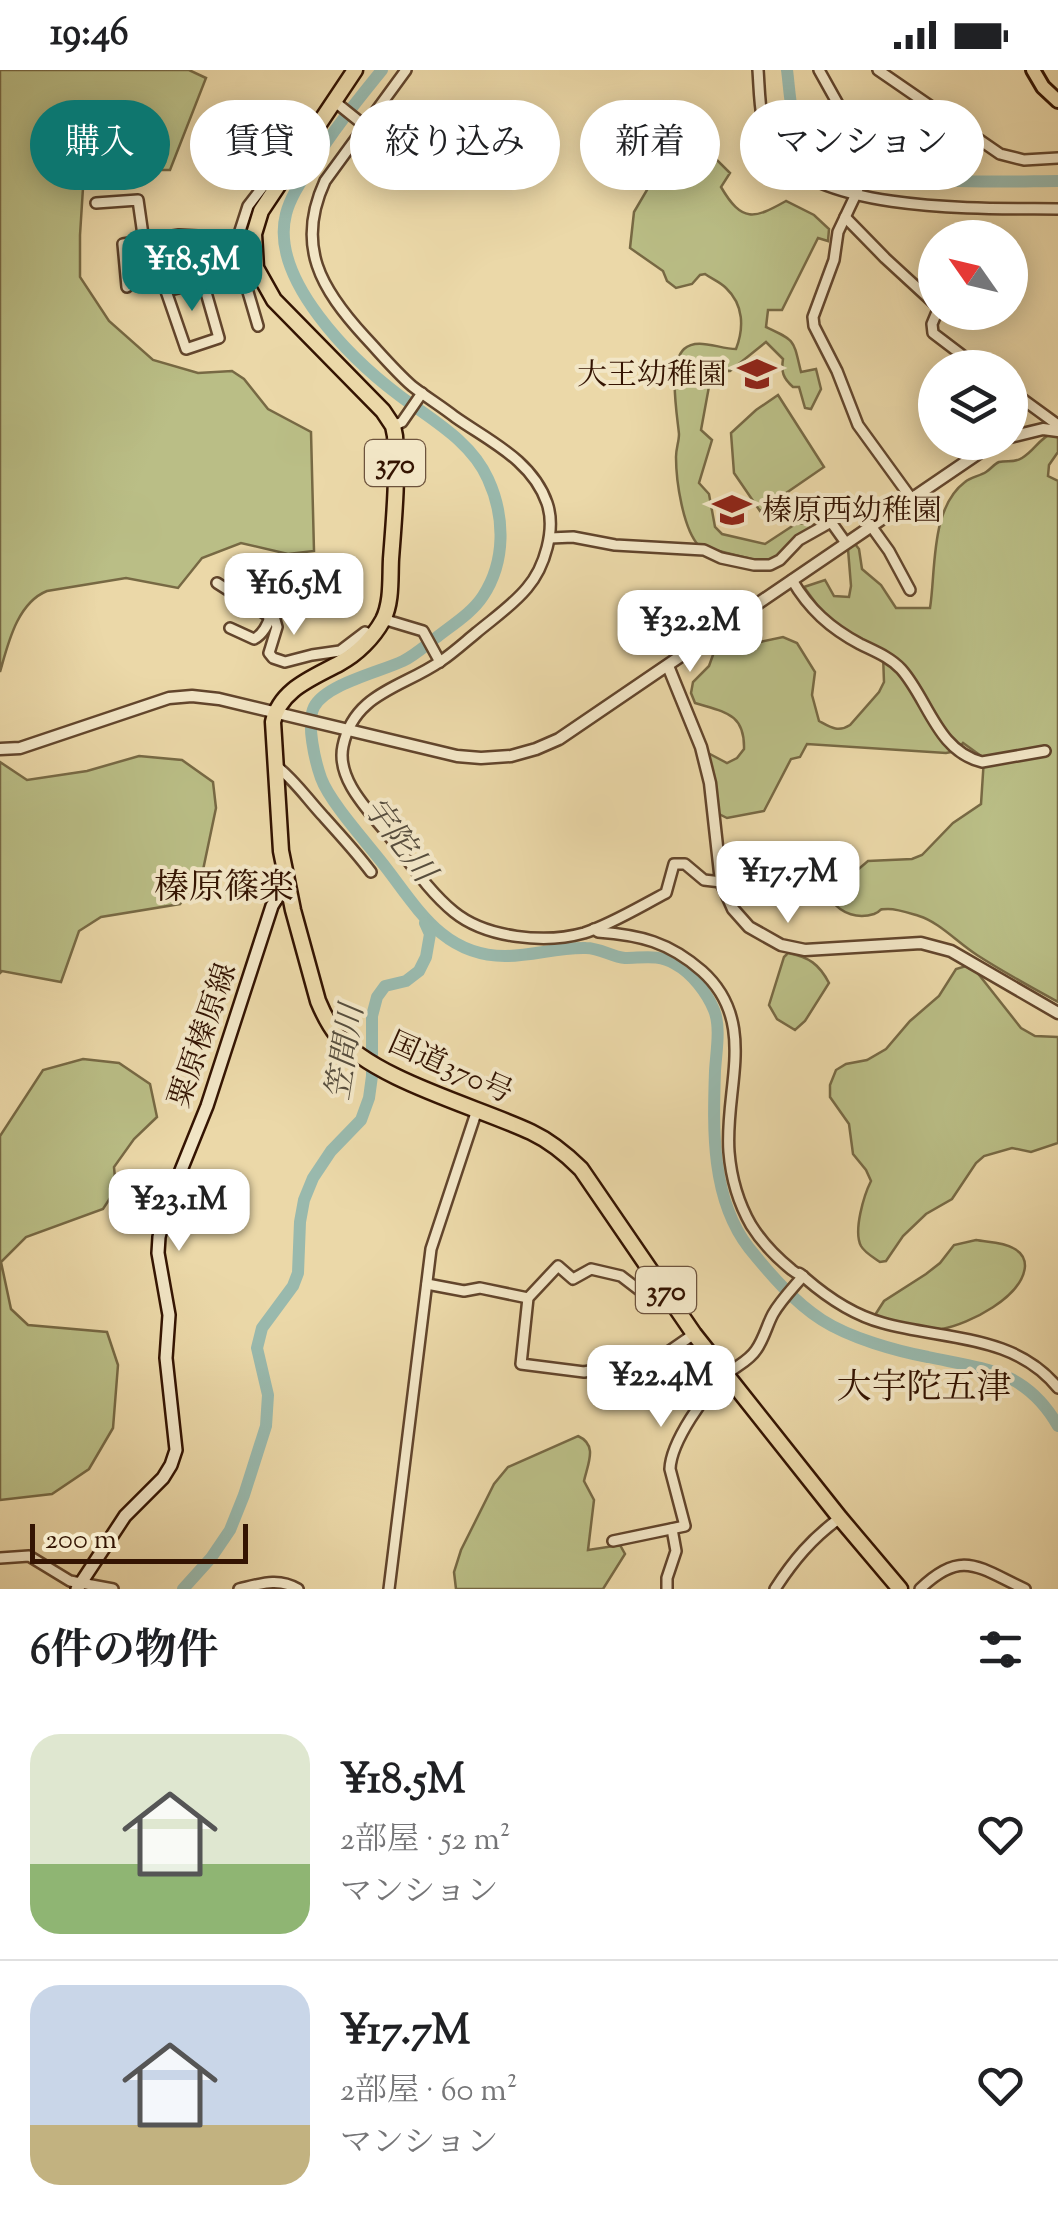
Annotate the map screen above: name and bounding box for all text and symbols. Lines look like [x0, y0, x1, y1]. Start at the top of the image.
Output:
text: 19:46 [50, 8, 129, 62]
chip: 購入 [30, 100, 170, 190]
chip: 賃貸 [190, 100, 330, 190]
chip: 絞り込み [350, 100, 560, 190]
chip: 新着 [580, 100, 720, 190]
chip: マンション [740, 100, 984, 190]
north arrow [918, 220, 1028, 330]
map controls [918, 220, 1028, 460]
pin: ¥18.5M [111, 229, 273, 314]
text: ¥18.5M [144, 238, 240, 284]
button: layers [918, 350, 1028, 460]
school or university icon: 大王幼稚園 [736, 353, 778, 395]
place label: 大王幼稚園 [577, 355, 727, 398]
road number: 370 [365, 440, 425, 486]
school or university icon: 榛原西幼稚園 [711, 489, 753, 531]
place label: 榛原西幼稚園 [762, 491, 942, 534]
pin: ¥16.5M [213, 553, 375, 638]
text: ¥16.5M [246, 562, 342, 608]
pin: ¥32.2M [609, 590, 771, 675]
text: ¥32.2M [640, 599, 740, 645]
water label: 宇陀川 [350, 789, 447, 895]
pin: ¥17.7M [707, 841, 869, 926]
text: ¥17.7M [738, 850, 838, 896]
district label: 榛原篠楽 [154, 864, 294, 915]
street label: 粟原榛原線 [160, 958, 249, 1114]
water label: 笠間川 [317, 999, 378, 1103]
street label: 国道370号 [381, 1023, 519, 1116]
pin: ¥23.1M [98, 1169, 260, 1254]
text: ¥23.1M [131, 1178, 227, 1224]
road number: 370 [636, 1267, 696, 1313]
pin: ¥22.4M [580, 1345, 742, 1430]
text: ¥22.4M [609, 1354, 713, 1400]
district label: 大宇陀五津 [836, 1364, 1012, 1415]
scale bar [30, 1519, 248, 1564]
text: 200 m [45, 1521, 117, 1561]
icon: filters [973, 1622, 1028, 1677]
text: 6件の物件 [30, 1623, 219, 1683]
text: ¥18.5M [340, 1752, 465, 1812]
icon: home [110, 1774, 230, 1894]
icon: heart [973, 1807, 1028, 1862]
text: 2部屋 · 52 m² [340, 1818, 511, 1864]
text: マンション [340, 1870, 499, 1916]
text: ¥17.7M [340, 2003, 470, 2063]
icon: home [110, 2025, 230, 2145]
icon: heart [973, 2058, 1028, 2113]
text: 2部屋 · 60 m² [340, 2069, 518, 2115]
text: マンション [340, 2121, 499, 2167]

